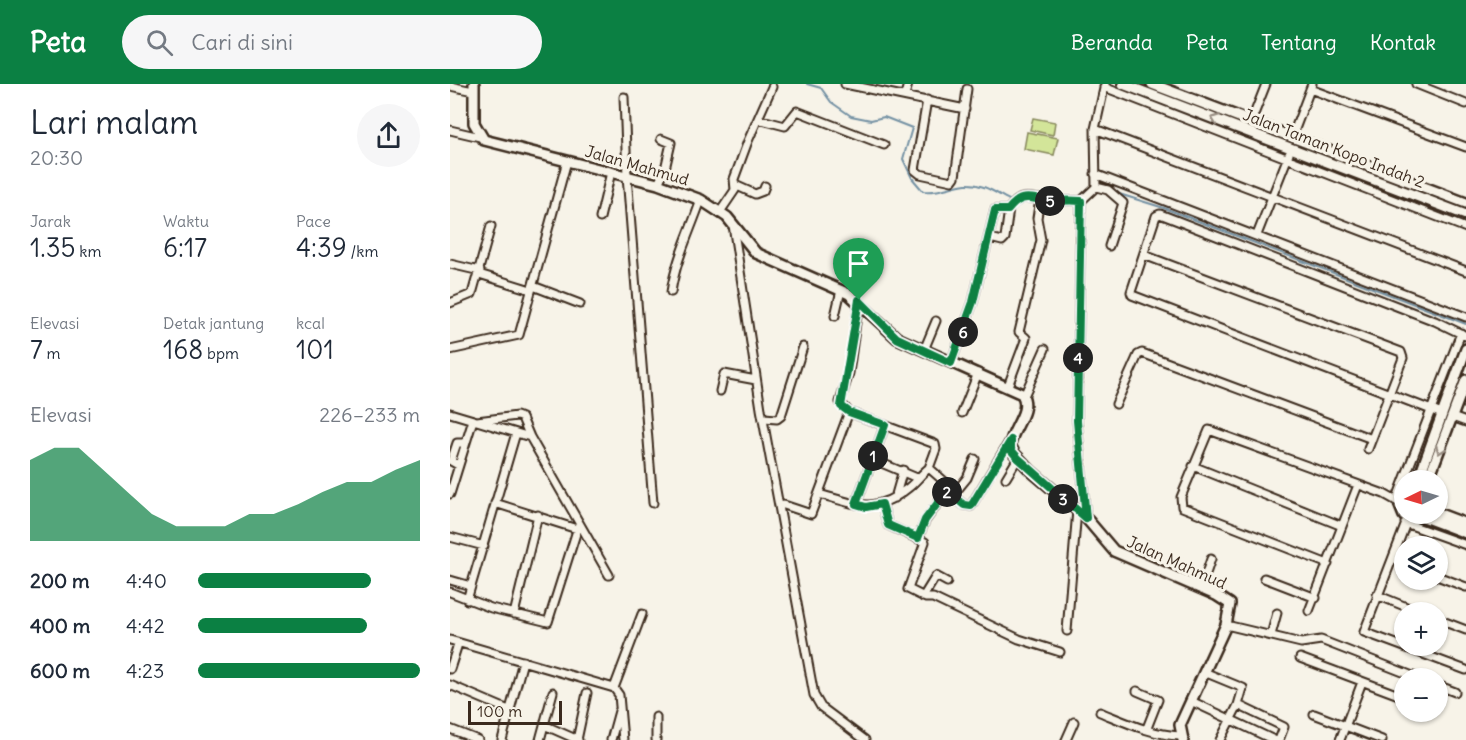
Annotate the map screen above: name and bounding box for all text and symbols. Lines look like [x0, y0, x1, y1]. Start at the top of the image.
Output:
search box [122, 15, 542, 69]
text: Peta [30, 24, 86, 60]
icon: search [143, 26, 176, 59]
text: Cari di sini [191, 28, 293, 56]
text: Beranda [1071, 29, 1153, 56]
text: Peta [1186, 29, 1228, 56]
text: Tentang [1261, 29, 1337, 56]
text: Kontak [1370, 29, 1436, 56]
text: Lari malam [30, 101, 198, 143]
button: share [357, 104, 420, 167]
street label: Jalan Taman Kopo Indah 2 [1240, 104, 1428, 192]
one-way arrow [1211, 113, 1221, 126]
street label: Jalan Mahmud [583, 141, 691, 189]
text: 20:30 [30, 145, 83, 170]
pin: 5 [1035, 186, 1065, 216]
text: 5 [1045, 191, 1055, 211]
text: Jarak [30, 211, 71, 231]
text: Waktu [163, 211, 209, 231]
text: Pace [296, 211, 331, 231]
text: 1.35 [30, 231, 75, 264]
text: 6:17 [163, 231, 207, 264]
text: 4:39 [296, 231, 347, 264]
pin [833, 238, 884, 300]
text: km [75, 241, 101, 261]
text: /km [347, 241, 378, 261]
icon: arrive [842, 247, 875, 280]
text: Elevasi [30, 313, 79, 333]
text: Detak jantung [163, 313, 264, 333]
text: kcal [296, 313, 325, 333]
pin: 6 [948, 317, 978, 347]
text: 6 [958, 322, 968, 342]
text: 7 [30, 333, 43, 366]
text: 168 [163, 333, 203, 366]
text: 101 [296, 333, 334, 366]
text: m [43, 343, 61, 363]
text: bpm [203, 343, 239, 363]
pin: 4 [1063, 343, 1093, 373]
text: 4 [1073, 348, 1083, 368]
text: Elevasi [30, 402, 92, 427]
text: 226–233 m [319, 402, 420, 427]
pin: 1 [858, 441, 888, 471]
one-way arrow [1434, 444, 1447, 455]
text: 1 [870, 446, 876, 466]
north arrow [1394, 470, 1448, 524]
map controls [1394, 470, 1448, 722]
pin: 2 [932, 477, 962, 507]
text: 2 [943, 482, 951, 502]
pin: 3 [1048, 484, 1078, 514]
text: 3 [1058, 489, 1068, 509]
street label: Jalan Mahmud [1124, 531, 1230, 593]
button: layers [1394, 536, 1448, 590]
text: 200 m [30, 568, 90, 593]
text: 4:40 [126, 568, 167, 593]
button: + [1394, 602, 1448, 656]
text: 400 m [30, 613, 90, 638]
text: 4:42 [126, 613, 165, 638]
text: 600 m [30, 658, 90, 683]
text: 4:23 [126, 658, 164, 683]
button: − [1394, 668, 1448, 722]
scale bar [468, 698, 562, 726]
text: 100 m [477, 701, 522, 721]

